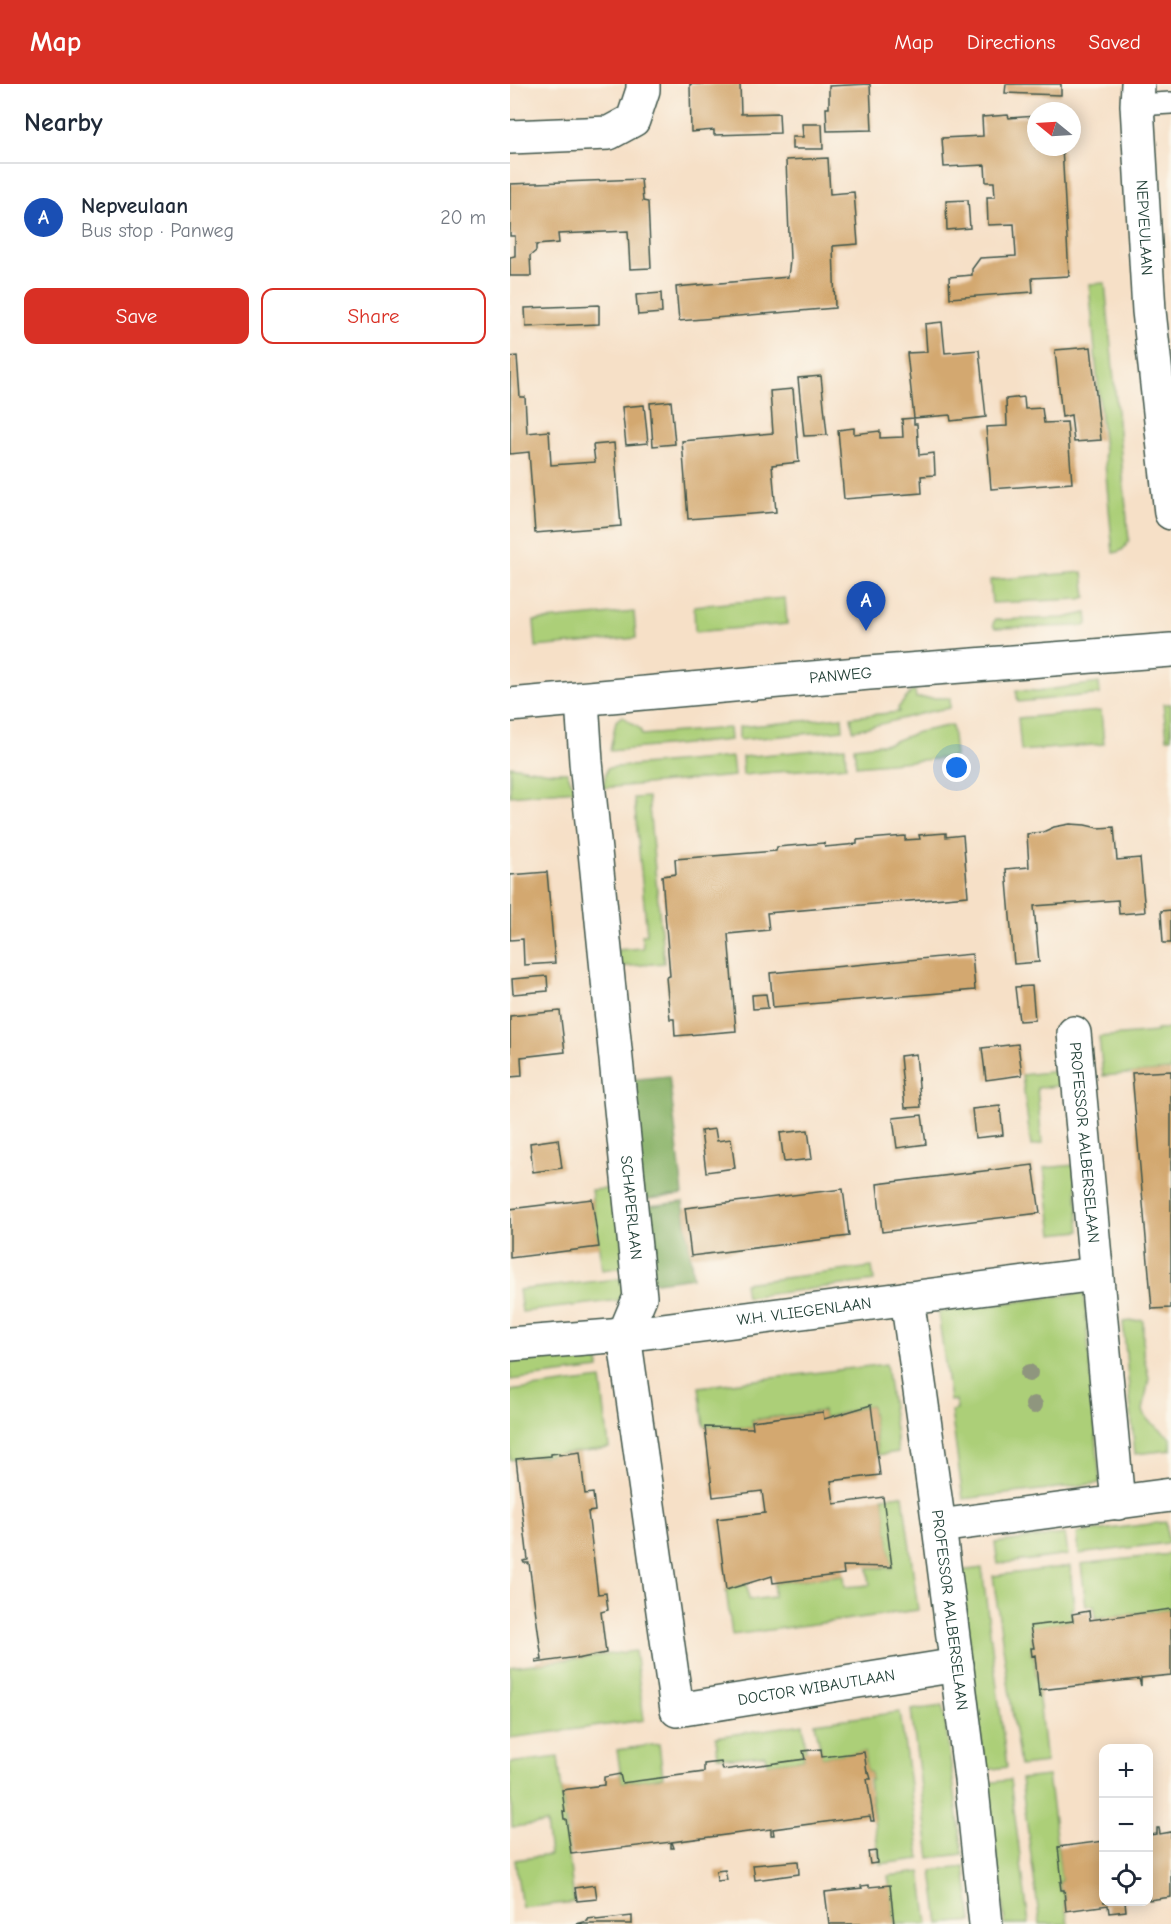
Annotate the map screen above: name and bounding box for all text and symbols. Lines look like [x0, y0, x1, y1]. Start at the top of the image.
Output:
text: Map [30, 26, 81, 58]
text: Map [894, 30, 934, 54]
text: Directions [967, 30, 1056, 54]
text: Saved [1089, 30, 1141, 54]
north arrow [1027, 102, 1081, 156]
text: Nearby [24, 108, 103, 138]
street label: NEPVEULAAN [1132, 180, 1156, 276]
text: Nepveulaan [81, 193, 188, 219]
text: A [38, 206, 49, 229]
text: 20 m [440, 206, 486, 229]
text: Bus stop · Panweg [81, 219, 234, 242]
button: Save [24, 288, 249, 344]
button: Share [261, 288, 486, 344]
pin: A [846, 582, 886, 631]
street label: PANWEG [809, 664, 873, 687]
your location [942, 753, 971, 782]
street label: PROFESSOR AALBERSELAAN [1066, 1041, 1103, 1244]
street label: SCHAPERLAAN [617, 1155, 645, 1261]
street label: W.H. VLIEGENLAAN [736, 1294, 873, 1329]
street label: PROFESSOR AALBERSELAAN [928, 1509, 971, 1711]
street label: DOCTOR WIBAUTLAAN [737, 1666, 896, 1709]
map controls [1099, 1744, 1153, 1906]
button: + [1099, 1744, 1153, 1798]
button: − [1099, 1798, 1153, 1852]
button: locate [1099, 1852, 1153, 1906]

